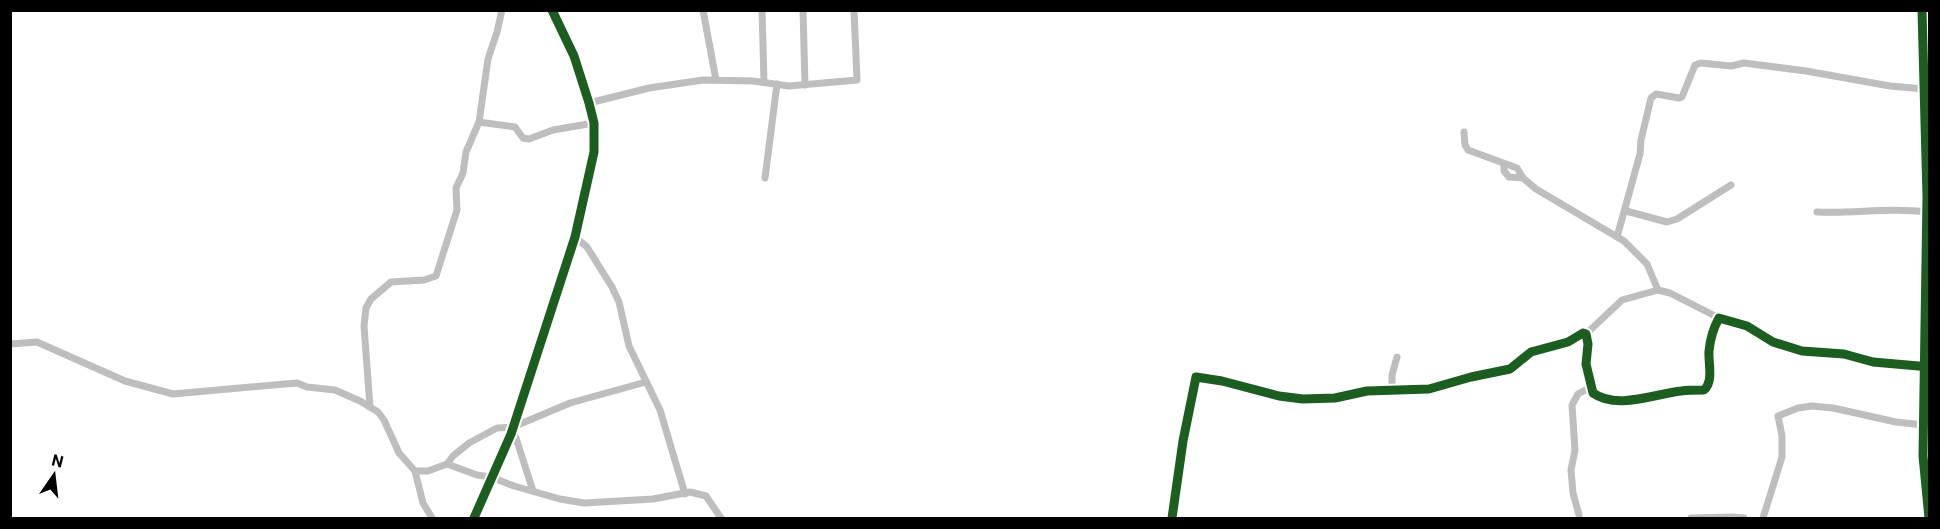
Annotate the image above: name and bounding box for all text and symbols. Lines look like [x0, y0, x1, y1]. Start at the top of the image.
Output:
north arrow [24, 445, 84, 505]
text: N [50, 450, 65, 472]

